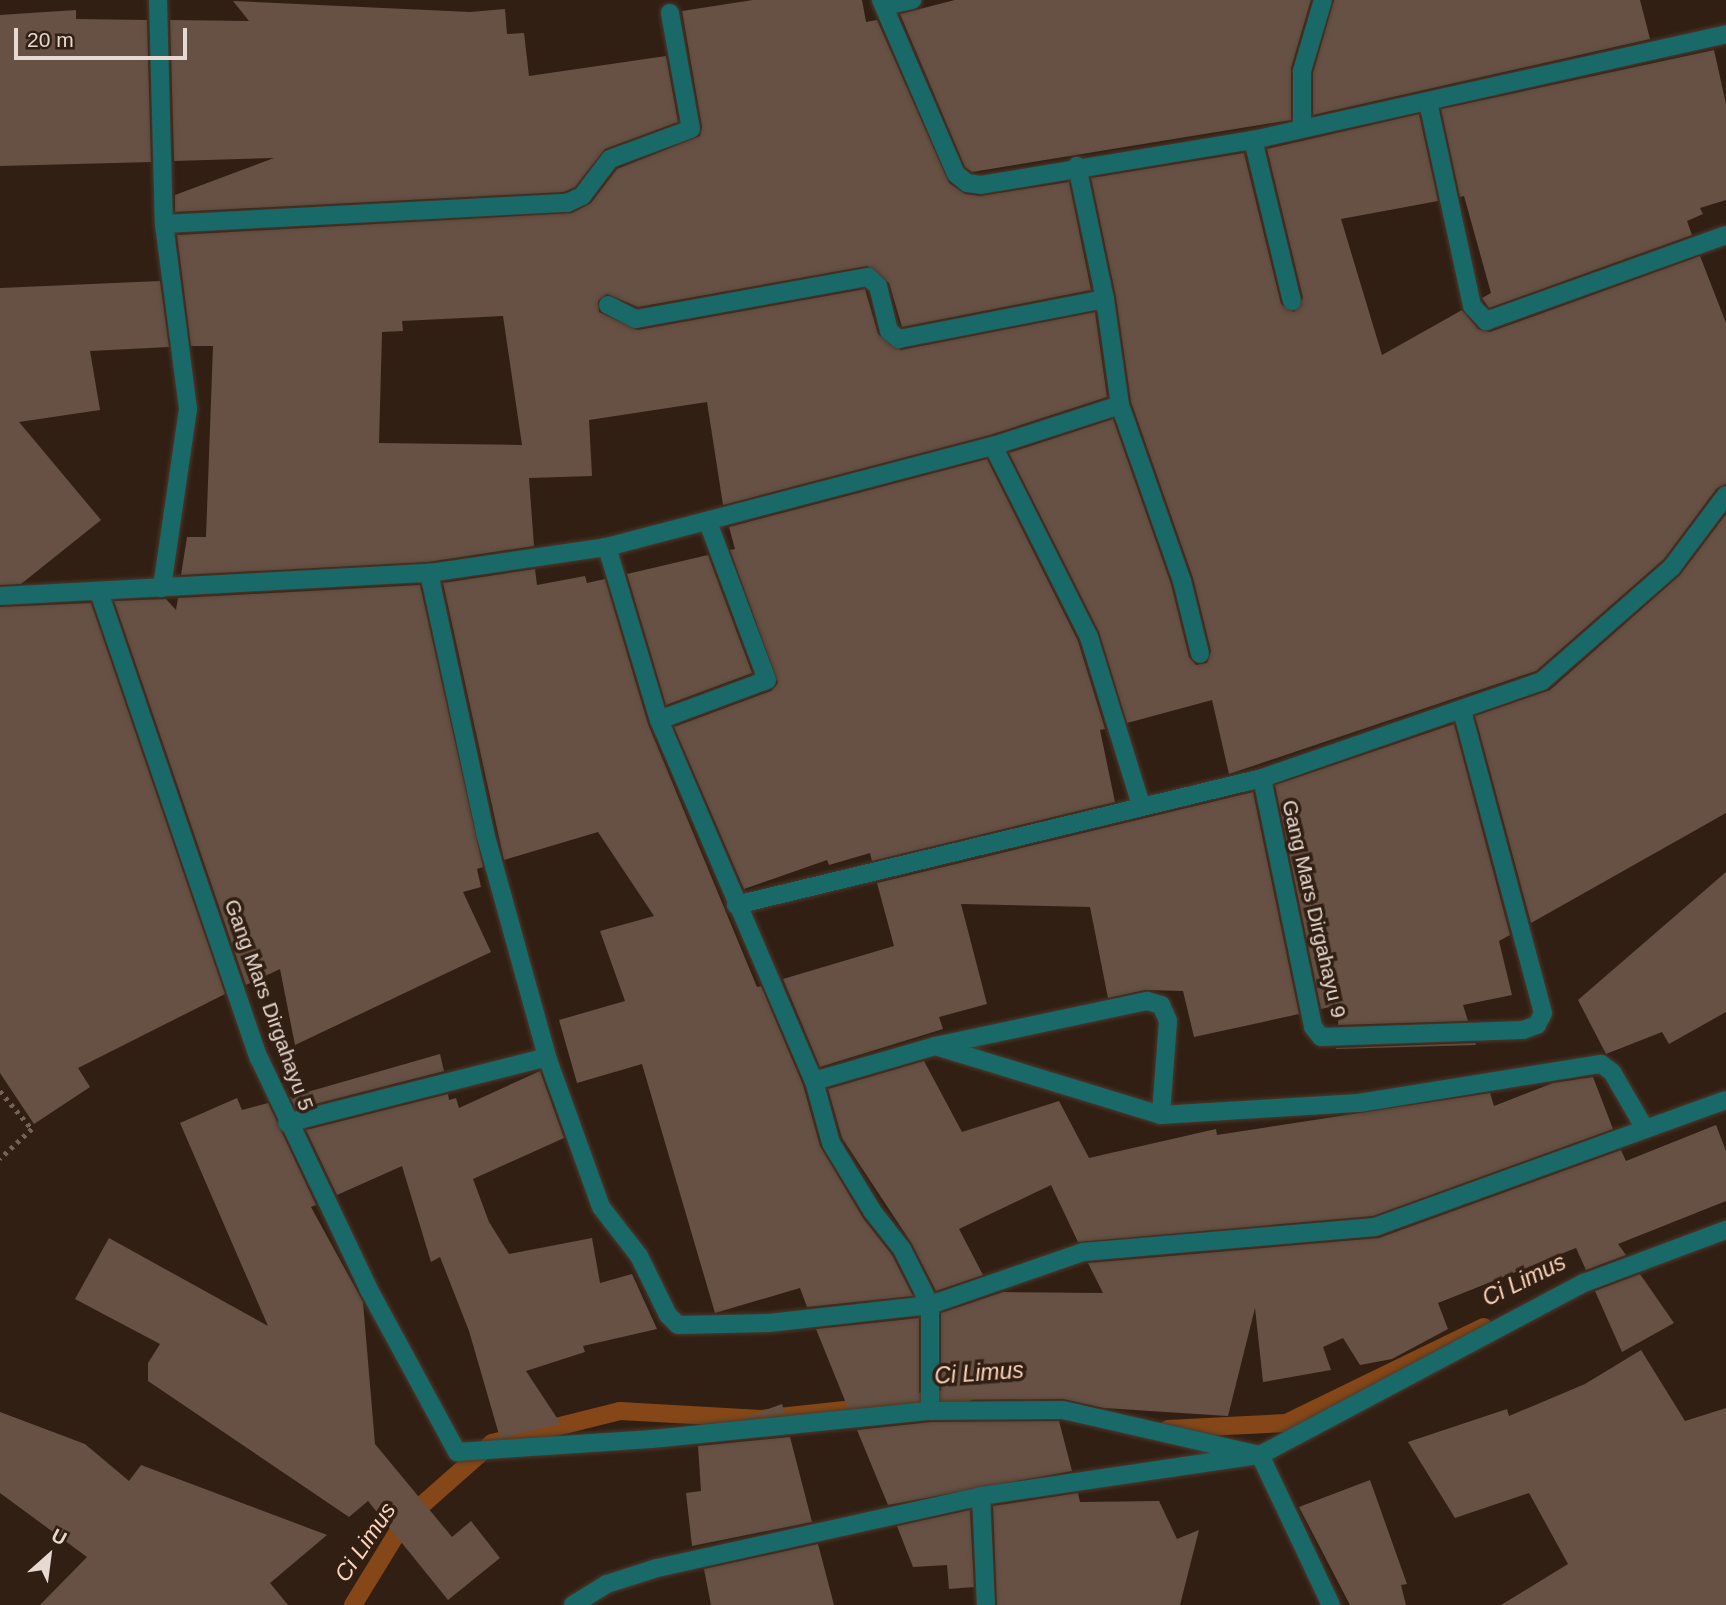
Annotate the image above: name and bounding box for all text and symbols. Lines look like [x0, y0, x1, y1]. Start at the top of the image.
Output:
scale bar [18, 14, 191, 58]
text: 20 m [27, 28, 74, 51]
street label: Gang Mars Dirgahayu 9 [1277, 798, 1351, 1020]
street label: Gang Mars Dirgahayu 5 [219, 896, 319, 1114]
water label: Ci Limus [1478, 1248, 1570, 1312]
water label: Ci Limus [933, 1356, 1025, 1390]
water label: Ci Limus [329, 1497, 401, 1587]
north arrow [14, 1521, 84, 1591]
text: U [48, 1525, 70, 1550]

